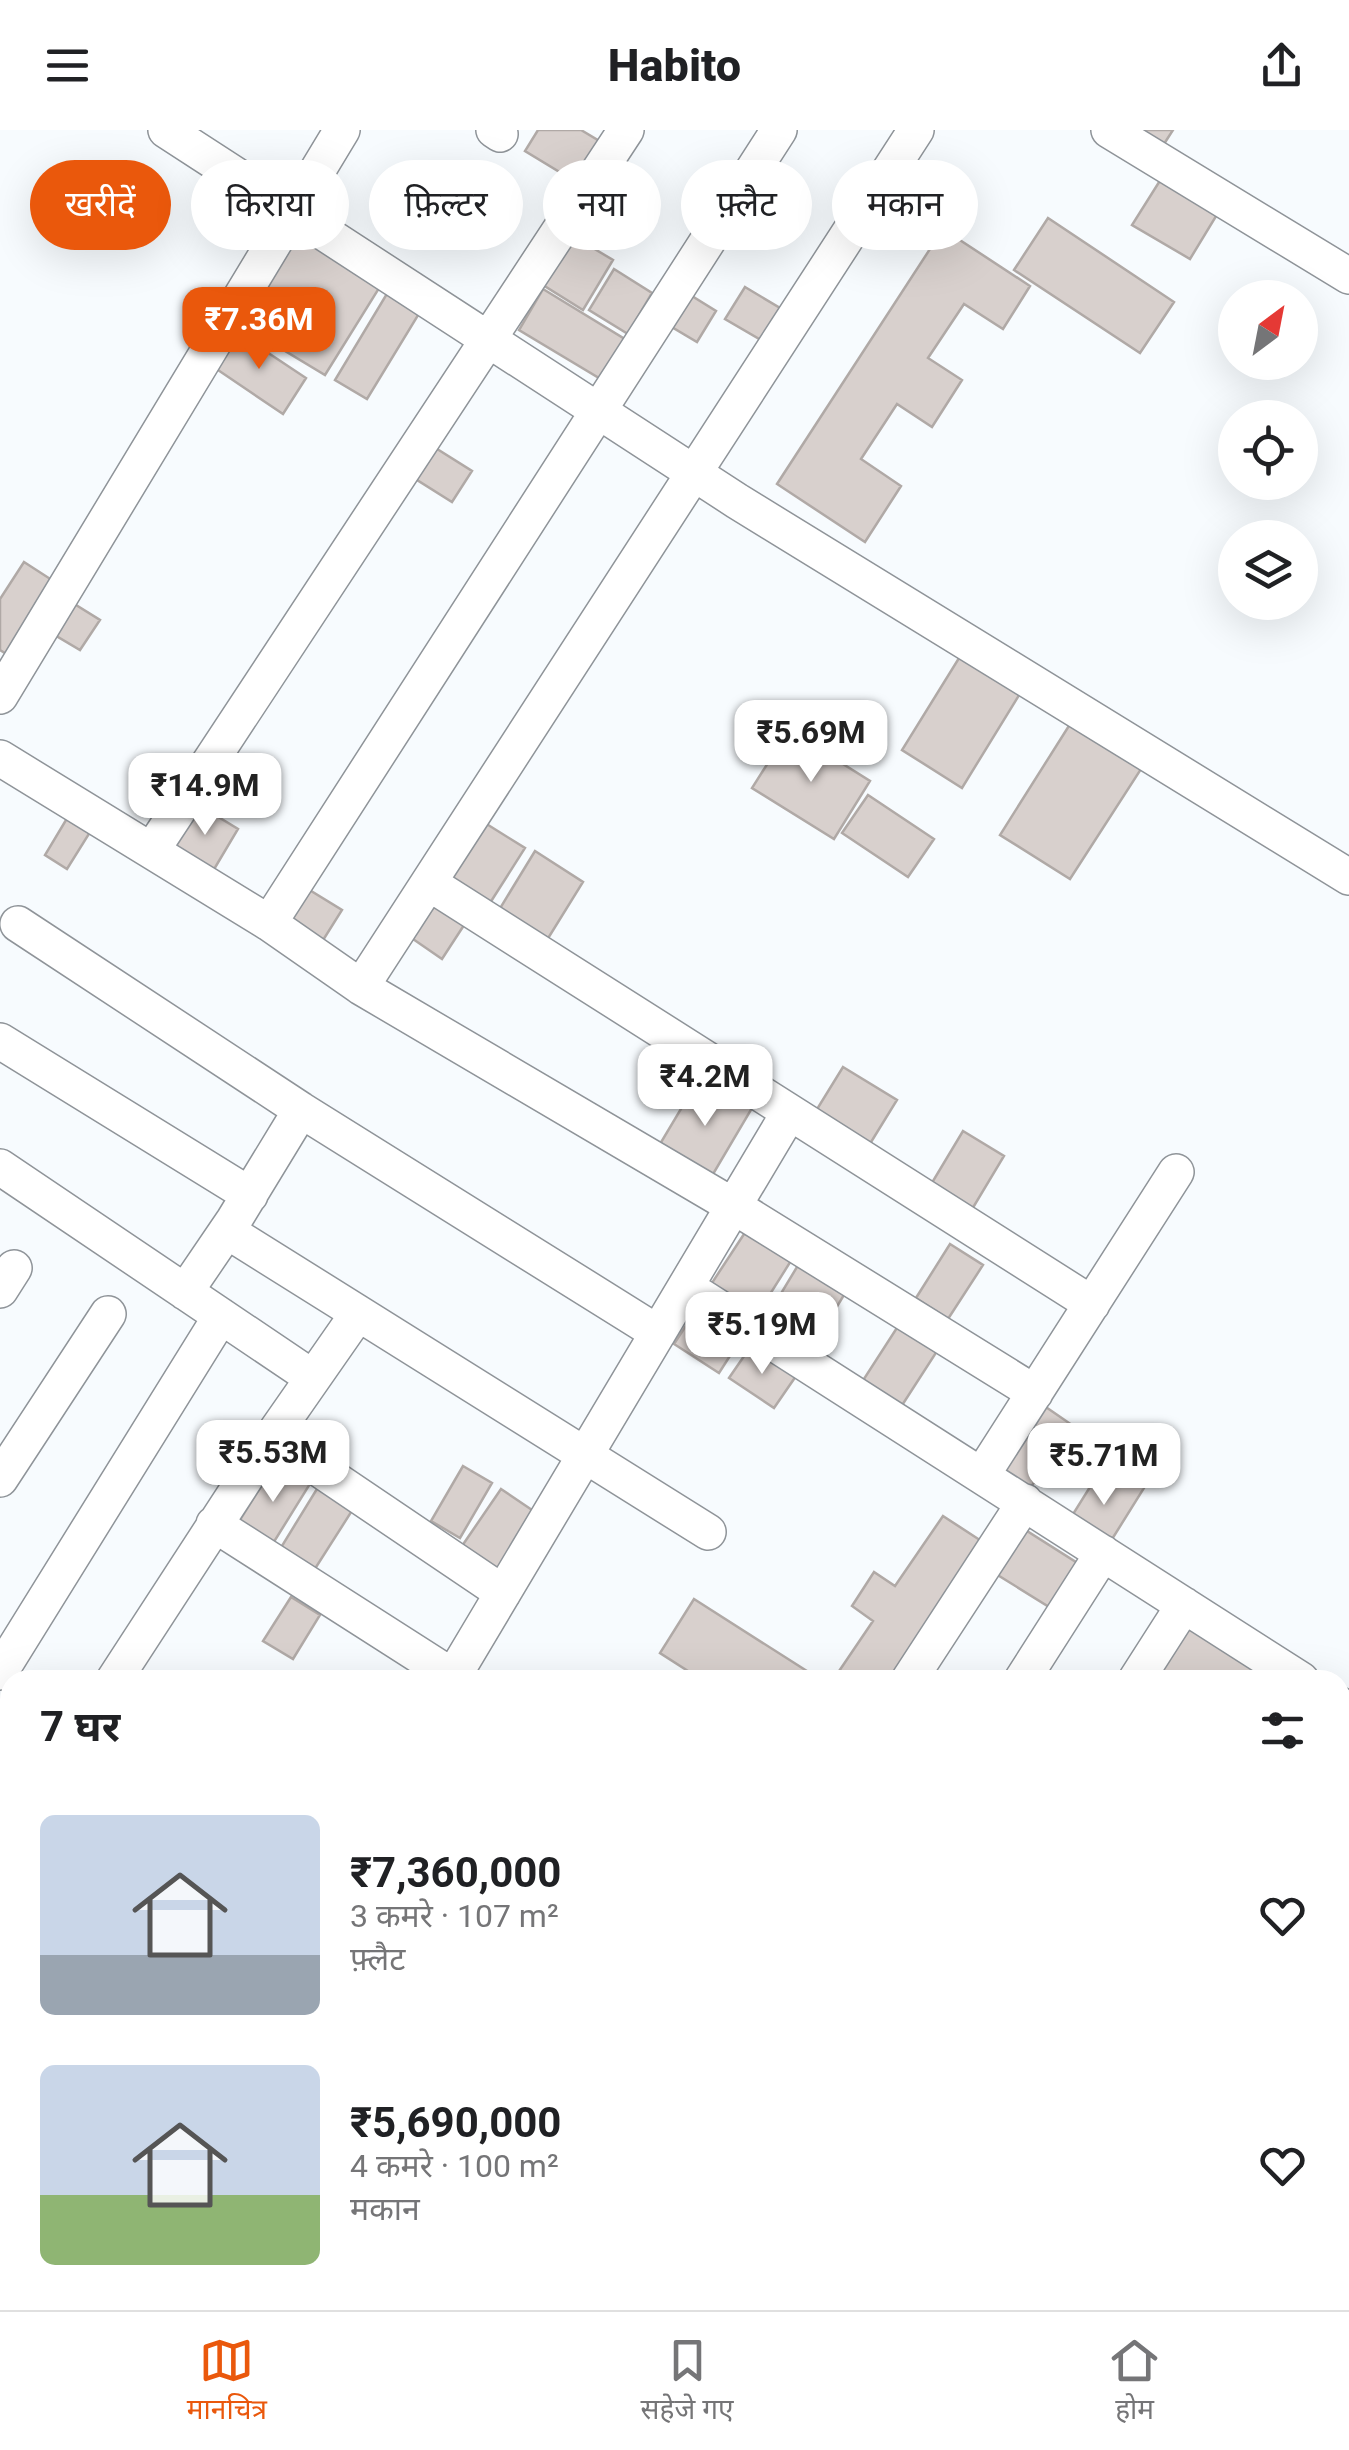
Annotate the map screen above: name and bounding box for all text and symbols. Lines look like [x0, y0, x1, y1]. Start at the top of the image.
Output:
icon: menu [40, 38, 95, 93]
icon: share [1254, 38, 1309, 93]
text: Habito [608, 39, 741, 92]
chip: खरीदें [30, 160, 171, 250]
chip: किराया [191, 160, 349, 250]
chip: फ़िल्टर [369, 160, 523, 250]
chip: नया [543, 160, 661, 250]
chip: फ़्लैट [681, 160, 812, 250]
chip: मकान [832, 160, 978, 250]
north arrow [1218, 280, 1318, 380]
map controls [1218, 280, 1318, 620]
pin: ₹7.36M [178, 287, 340, 372]
text: ₹7.36M [204, 300, 314, 338]
button: locate [1218, 400, 1318, 500]
button: layers [1218, 520, 1318, 620]
pin: ₹5.69M [730, 700, 892, 785]
text: ₹5.69M [756, 713, 866, 751]
pin: ₹14.9M [124, 753, 286, 838]
text: ₹14.9M [150, 766, 260, 804]
pin: ₹4.2M [635, 1044, 775, 1129]
text: ₹4.2M [660, 1057, 750, 1095]
pin: ₹5.19M [681, 1292, 843, 1377]
text: ₹5.19M [707, 1305, 817, 1343]
pin: ₹5.53M [192, 1420, 354, 1505]
pin: ₹5.71M [1023, 1423, 1185, 1508]
text: ₹5.53M [218, 1433, 328, 1471]
text: ₹5.71M [1049, 1436, 1159, 1474]
text: 7 घर [40, 1702, 120, 1751]
icon: filters [1255, 1703, 1310, 1758]
text: ₹7,360,000 [350, 1848, 561, 1897]
icon: home [120, 1855, 240, 1975]
icon: heart [1255, 1888, 1310, 1943]
text: 3 कमरे · 107 m² [350, 1897, 559, 1935]
text: फ़्लैट [350, 1940, 405, 1978]
text: ₹5,690,000 [350, 2098, 561, 2147]
icon: home [120, 2105, 240, 2225]
icon: heart [1255, 2138, 1310, 2193]
text: 4 कमरे · 100 m² [350, 2147, 559, 2185]
text: मकान [350, 2190, 420, 2228]
tab: मानचित्र [187, 2333, 267, 2430]
tab: सहेजे गए [641, 2333, 733, 2430]
tab: होम [1107, 2333, 1162, 2430]

